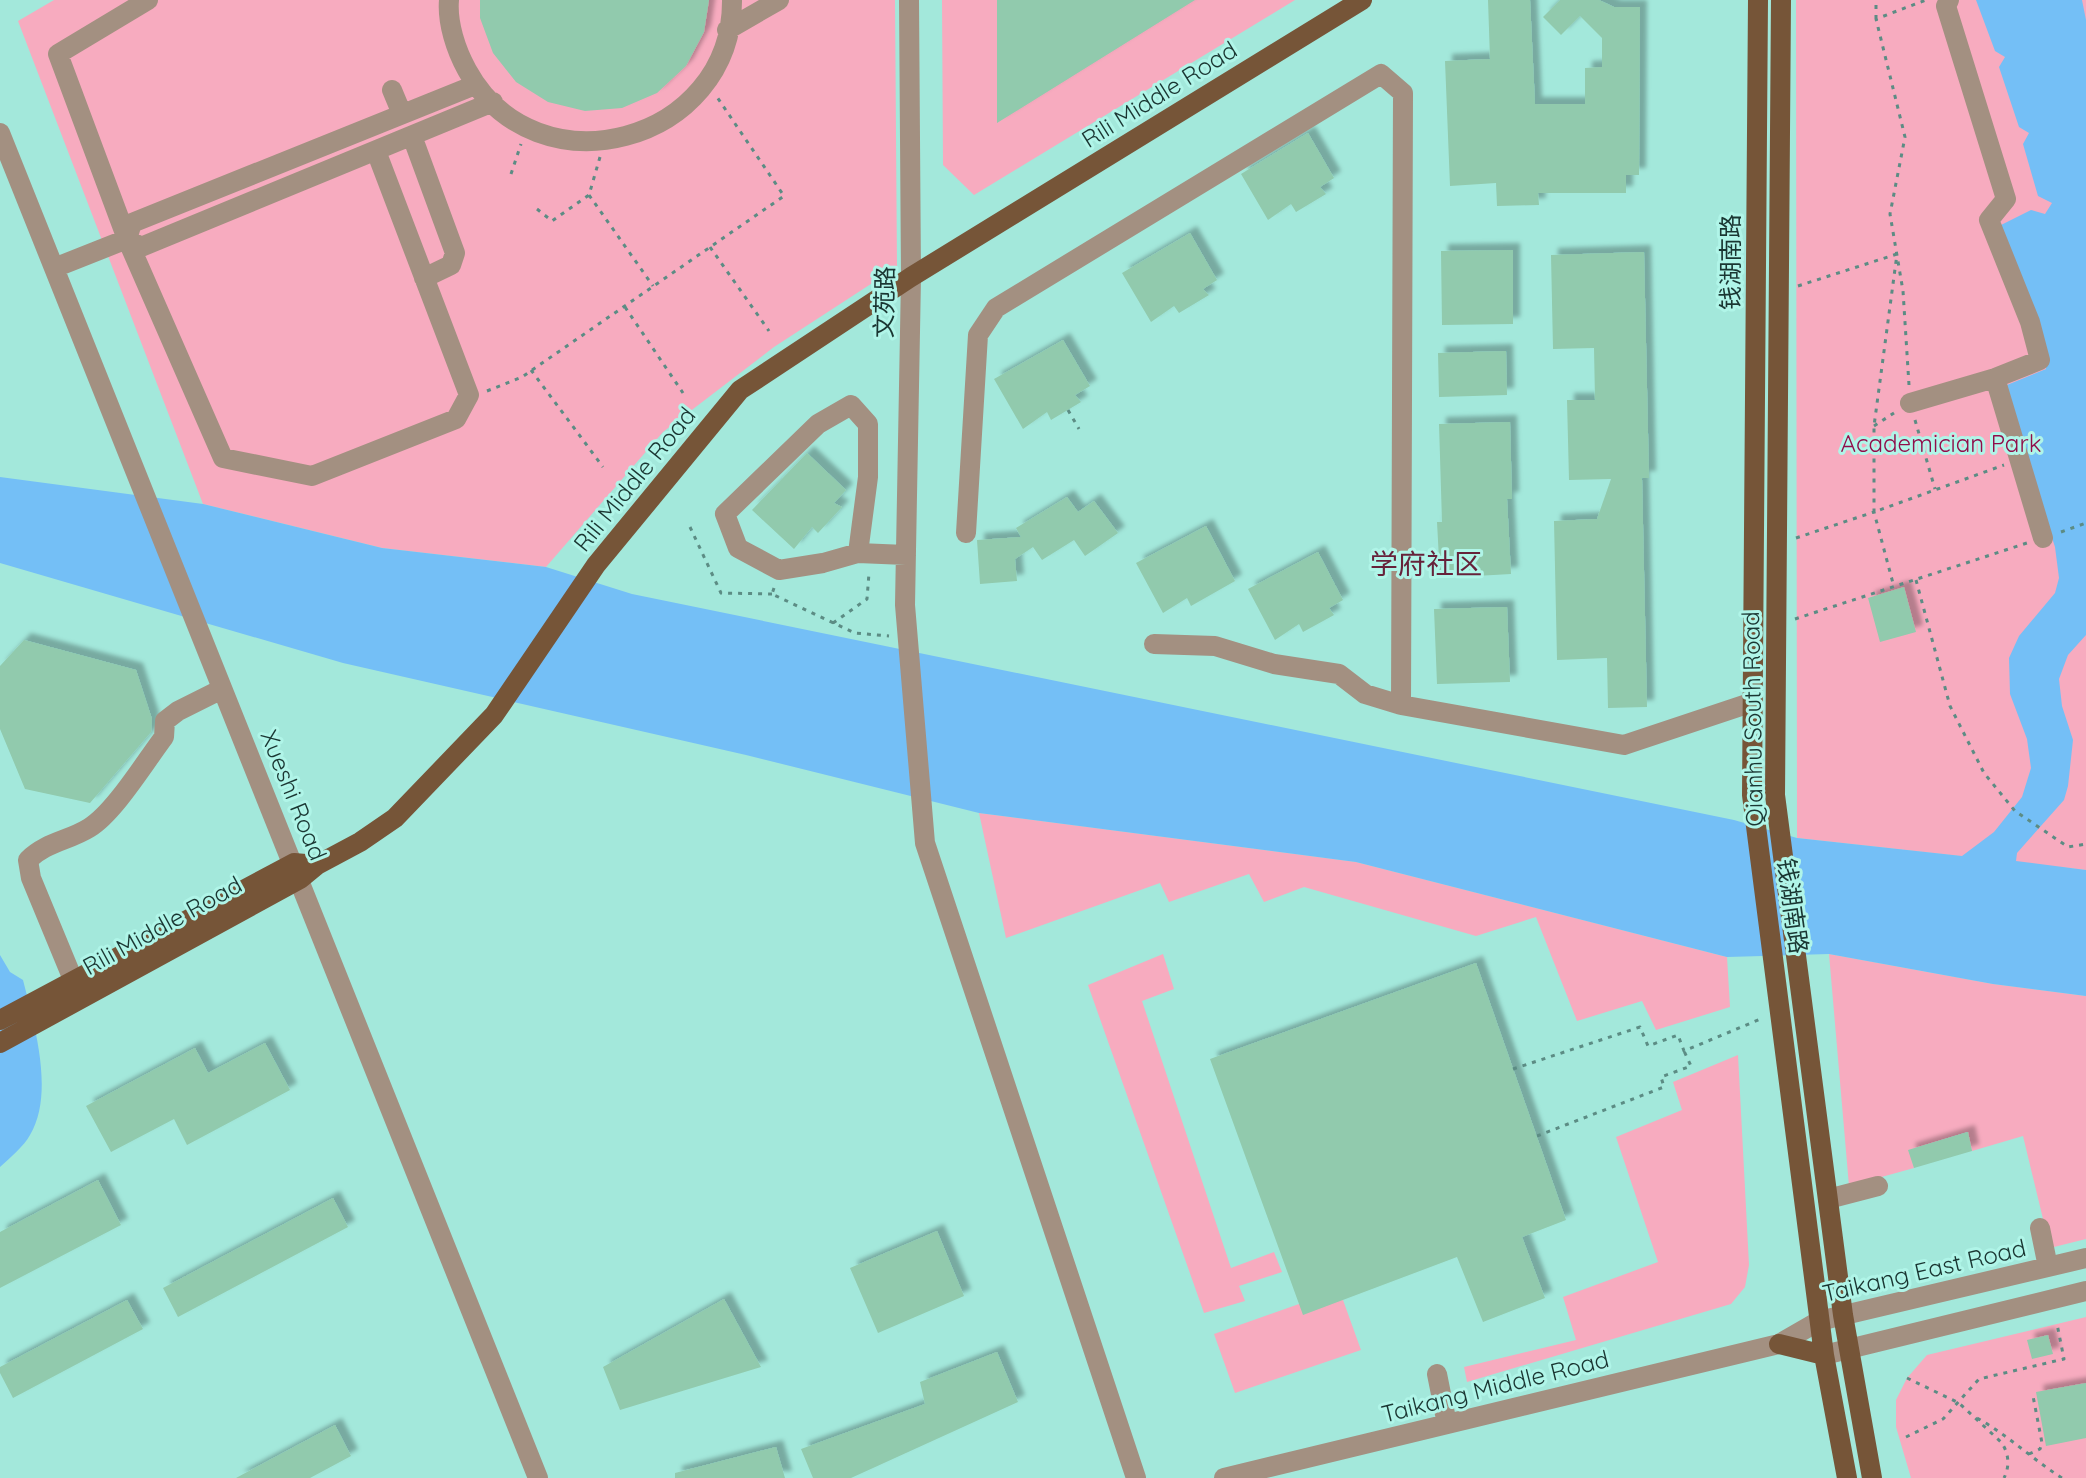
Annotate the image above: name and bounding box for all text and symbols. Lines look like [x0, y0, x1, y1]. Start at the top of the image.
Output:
street label: Rili Middle Road [1076, 34, 1242, 154]
street label: 钱湖南路 [1715, 214, 1745, 310]
street label: 文苑路 [868, 266, 900, 338]
street label: Rili Middle Road [567, 401, 701, 557]
park label: Academician Park [1841, 428, 2041, 458]
district label: 学府社区 [1370, 546, 1482, 581]
street label: Qianhu South Road [1735, 611, 1769, 827]
street label: Xueshi Road [254, 726, 334, 864]
street label: 钱湖南路 [1771, 856, 1815, 956]
street label: Rili Middle Road [77, 869, 247, 981]
street label: Taikang East Road [1819, 1232, 2029, 1308]
street label: Taikang Middle Road [1378, 1343, 1612, 1429]

